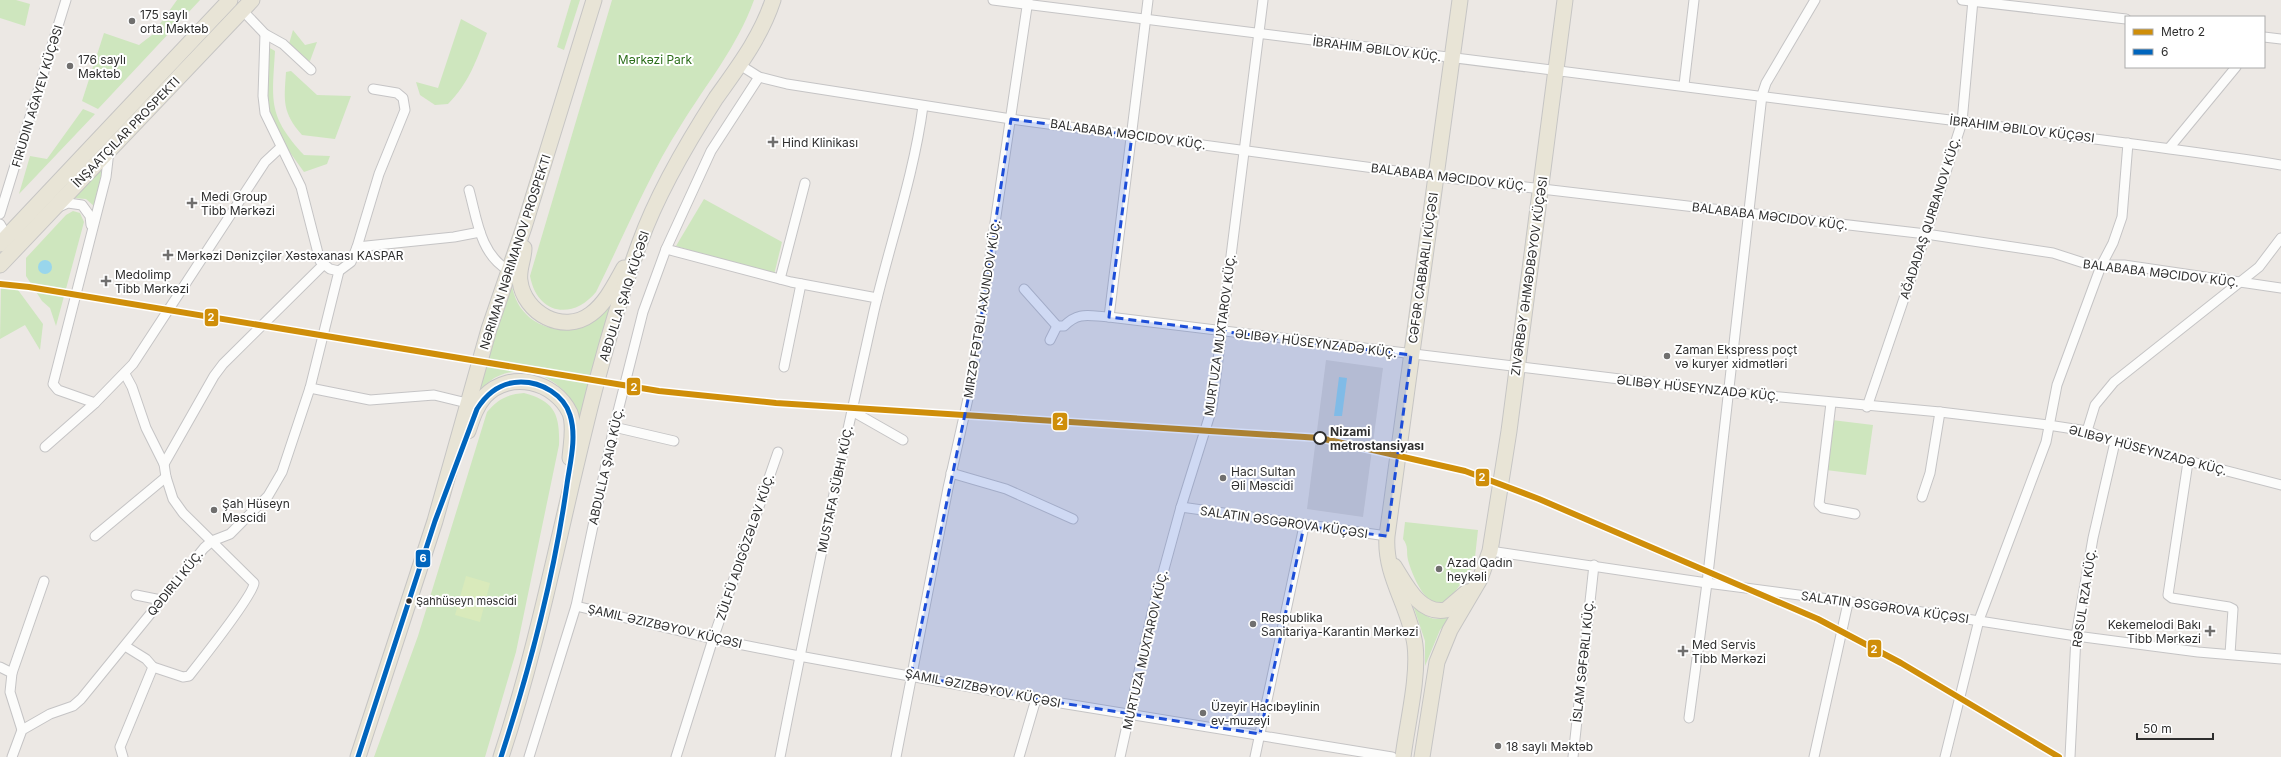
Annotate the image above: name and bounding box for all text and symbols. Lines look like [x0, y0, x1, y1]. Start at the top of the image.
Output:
place label: 175 saylı orta Məktəb [140, 7, 209, 36]
marker: 175 saylı orta Məktəb [127, 16, 137, 26]
legend [2125, 16, 2265, 68]
street label: FIRUDIN AĞAYEV KÜÇƏSI [8, 23, 66, 169]
text: Metro 2 [2161, 24, 2205, 39]
street label: İBRAHIM ƏBILOV KÜÇ. [1312, 34, 1442, 64]
text: 6 [2161, 44, 2168, 59]
place label: 176 saylı Məktəb [78, 52, 126, 81]
park label: Mərkəzi Park [618, 52, 693, 67]
marker: 176 saylı Məktəb [65, 61, 75, 71]
street label: İNŞAATÇILAR PROSPEKTI [69, 74, 183, 190]
street label: İBRAHIM ƏBILOV KÜÇƏSI [1949, 113, 2095, 145]
street label: BALABABA MƏCIDOV KÜÇ. [1049, 116, 1207, 152]
place label: Hind Klinikası [782, 135, 858, 150]
street label: AĞADADAŞ QURBANOV KÜÇ. [1897, 135, 1963, 301]
marker: Hind Klinikası [767, 136, 779, 148]
street label: NƏRIMAN NƏRIMANOV PROSPEKTI [476, 153, 554, 351]
street label: BALABABA MƏCIDOV KÜÇ. [1370, 160, 1528, 194]
street label: ZIVƏRBƏY ƏHMƏDBƏYOV KÜÇƏSI [1508, 175, 1550, 377]
place label: Medi Group Tibb Mərkəzi [201, 189, 275, 218]
street label: CƏFƏR CABBARLI KÜÇƏSI [1405, 192, 1441, 344]
marker: Medi Group Tibb Mərkəzi [186, 197, 198, 209]
street label: BALABABA MƏCIDOV KÜÇ. [1691, 199, 1849, 233]
street label: MIRZƏ FƏTƏLI AXUNDOV KÜÇ. [960, 219, 1004, 399]
street label: ABDULLA ŞAIQ KÜÇƏSI [596, 229, 652, 363]
place label: Mərkəzi Dənizçilər Xəstəxanası KASPAR [177, 248, 404, 263]
marker: Mərkəzi Dənizçilər Xəstəxanası KASPAR [162, 249, 174, 261]
street label: MURTUZA MUXTAROV KÜÇ. [1201, 253, 1239, 417]
street label: BALABABA MƏCIDOV KÜÇ. [2082, 256, 2240, 290]
place label: Medolimp Tibb Mərkəzi [115, 267, 189, 296]
marker: Medolimp Tibb Mərkəzi [100, 275, 112, 287]
line badge: 2 [204, 308, 219, 327]
text: 2 [208, 310, 215, 324]
street label: ƏLIBƏY HÜSEYNZADƏ KÜÇ. [1234, 326, 1398, 360]
place label: Zaman Ekspress poçt və kuryer xidmətləri [1675, 342, 1797, 371]
marker: Zaman Ekspress poçt və kuryer xidmətləri [1662, 351, 1672, 361]
street label: ƏLIBƏY HÜSEYNZADƏ KÜÇ. [1616, 372, 1780, 404]
line badge: 2 [626, 377, 641, 396]
text: 2 [631, 380, 638, 394]
street label: ABDULLA ŞAIQ KÜÇ. [585, 406, 627, 526]
line badge: 2 [1052, 412, 1068, 431]
text: 2 [1057, 414, 1064, 428]
street label: ƏLIBƏY HÜSEYNZADƏ KÜÇ. [2067, 422, 2229, 478]
street label: MUSTAFA SÜBHI KÜÇ. [814, 424, 856, 554]
place label: Nizami metrostansiyası [1330, 424, 1424, 453]
marker: Nizami metrostansiyası [1313, 431, 1327, 445]
place label: Hacı Sultan Əli Məscidi [1231, 464, 1295, 493]
line badge: 2 [1475, 468, 1490, 487]
text: 2 [1479, 470, 1486, 484]
street label: ZÜLFÜ ADIGÖZƏLƏV KÜÇ. [713, 472, 777, 622]
marker: Hacı Sultan Əli Məscidi [1218, 473, 1228, 483]
place label: Şah Hüseyn Məscidi [222, 496, 290, 525]
street label: SALATIN ƏSGƏROVA KÜÇƏSI [1199, 503, 1369, 541]
marker: Şah Hüseyn Məscidi [209, 505, 219, 515]
street label: QƏDIRLI KÜÇ. [144, 547, 206, 619]
street label: RƏSUL RZA KÜÇ. [2069, 548, 2099, 648]
line badge: 6 [415, 549, 431, 568]
text: 6 [419, 551, 427, 565]
place label: Azad Qadın heykəli [1447, 555, 1513, 584]
marker: Azad Qadın heykəli [1434, 564, 1444, 574]
street label: MURTUZA MUXTAROV KÜÇ. [1119, 569, 1171, 731]
street label: SALATIN ƏSGƏROVA KÜÇƏSI [1800, 588, 1970, 626]
place label: Şahhüseyn məscidi [416, 594, 517, 608]
marker: Şahhüseyn məscidi [404, 596, 414, 606]
street label: İSLAM SƏFƏRLI KÜÇ. [1569, 599, 1597, 723]
street label: ŞAMIL ƏZIZBƏYOV KÜÇƏSI [586, 601, 744, 651]
place label: Respublika Sanitariya-Karantin Mərkəzi [1261, 610, 1418, 639]
place label: Kekemelodi Bakı Tibb Mərkəzi [2108, 617, 2201, 646]
marker: Respublika Sanitariya-Karantin Mərkəzi [1248, 619, 1258, 629]
marker: Kekemelodi Bakı Tibb Mərkəzi [2204, 625, 2216, 637]
place label: Med Servis Tibb Mərkəzi [1692, 637, 1766, 666]
line badge: 2 [1867, 639, 1882, 658]
text: 2 [1871, 642, 1878, 656]
marker: Med Servis Tibb Mərkəzi [1677, 645, 1689, 657]
street label: ŞAMIL ƏZIZBƏYOV KÜÇƏSI [904, 666, 1062, 710]
place label: Üzeyir Hacıbəylinin ev-muzeyi [1211, 699, 1320, 728]
marker: Üzeyir Hacıbəylinin ev-muzeyi [1198, 708, 1208, 718]
scale bar [2137, 715, 2213, 741]
text: 50 m [2143, 721, 2172, 736]
place label: 18 saylı Məktəb [1506, 739, 1593, 754]
marker: 18 saylı Məktəb [1493, 741, 1503, 751]

